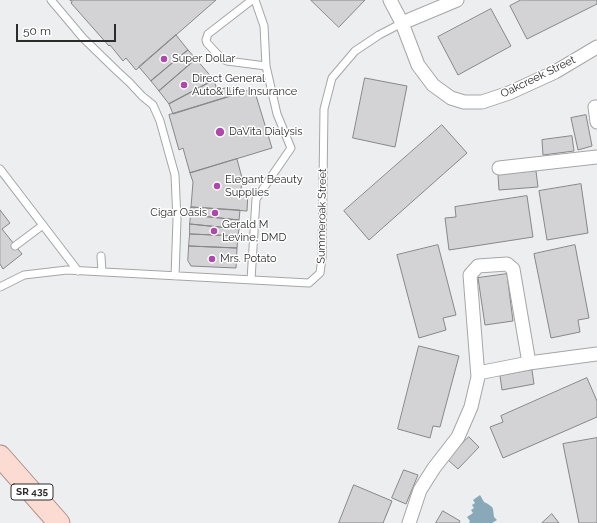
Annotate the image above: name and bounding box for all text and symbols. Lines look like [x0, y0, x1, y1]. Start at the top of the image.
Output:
scale bar [18, 16, 118, 42]
text: 50 m [23, 24, 51, 38]
place label: Super Dollar [172, 52, 235, 66]
street label: Oakcreek Street [498, 53, 578, 101]
marker: Super Dollar [159, 54, 169, 64]
place label: Direct General Auto& Life Insurance [192, 72, 297, 98]
marker: Direct General Auto& Life Insurance [179, 80, 189, 90]
place label: DaVita Dialysis [229, 125, 302, 139]
marker: DaVita Dialysis [214, 126, 226, 138]
street label: Summeroak Street [315, 168, 329, 264]
place label: Elegant Beauty Supplies [225, 173, 303, 199]
marker: Elegant Beauty Supplies [212, 181, 222, 191]
place label: Cigar Oasis [150, 206, 207, 220]
marker: Cigar Oasis [210, 208, 220, 218]
place label: Gerald M Levine, DMD [222, 218, 286, 244]
marker: Gerald M Levine, DMD [209, 226, 219, 236]
place label: Mrs. Potato [220, 252, 277, 266]
marker: Mrs. Potato [207, 254, 217, 264]
road number: SR 435 [11, 484, 53, 500]

